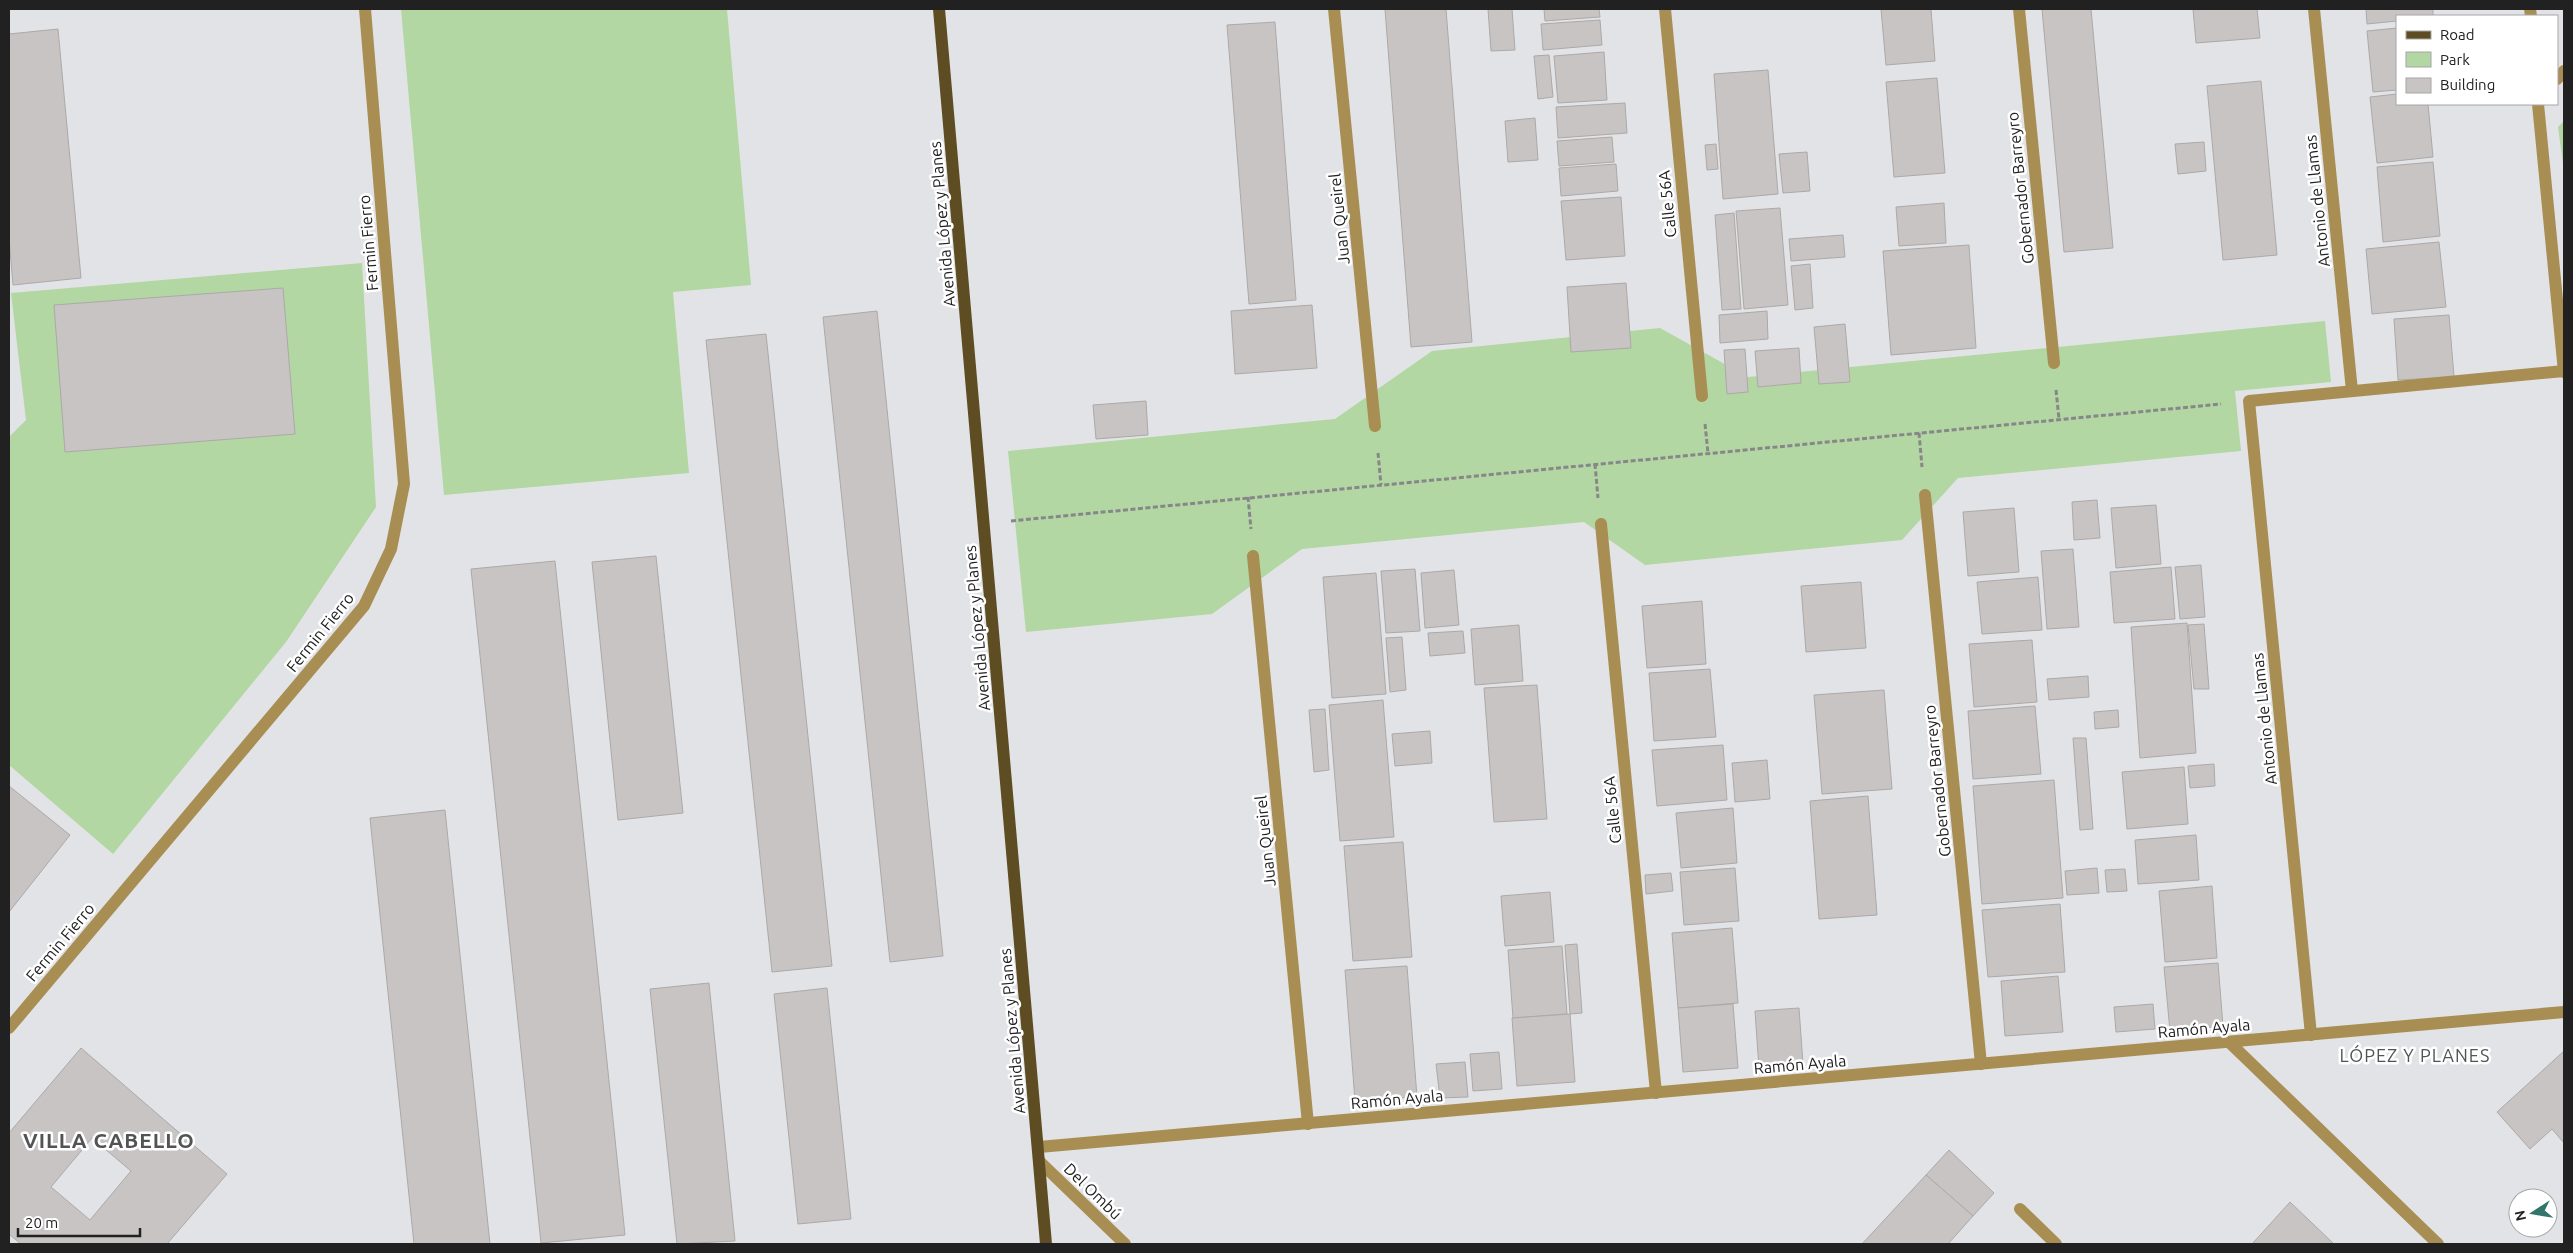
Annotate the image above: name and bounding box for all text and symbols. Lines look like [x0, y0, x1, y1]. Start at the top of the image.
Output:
legend [2396, 15, 2558, 105]
text: Road [2440, 26, 2475, 43]
text: Park [2440, 51, 2470, 68]
text: Building [2440, 76, 2495, 93]
street label: Gobernador Barreyro [2003, 111, 2037, 265]
street label: Antonio de Llamas [2301, 134, 2333, 268]
street label: Avenida López y Planes [926, 140, 958, 308]
street label: Calle 56A [1654, 169, 1679, 238]
street label: Juan Queirel [1325, 173, 1353, 265]
street label: Fermin Fierro [355, 194, 381, 292]
street label: Avenida López y Planes [961, 544, 993, 712]
street label: Fermin Fierro [283, 589, 357, 675]
street label: Antonio de Llamas [2248, 652, 2280, 786]
street label: Gobernador Barreyro [1920, 704, 1954, 858]
street label: Calle 56A [1599, 775, 1624, 844]
street label: Juan Queirel [1251, 795, 1279, 887]
street label: Fermin Fierro [22, 899, 98, 985]
street label: Avenida López y Planes [996, 947, 1028, 1115]
street label: Ramón Ayala [2157, 1015, 2251, 1041]
district label: LÓPEZ Y PLANES [2340, 1044, 2490, 1065]
street label: Ramón Ayala [1753, 1051, 1847, 1077]
street label: Ramón Ayala [1350, 1086, 1444, 1112]
district label: VILLA CABELLO [23, 1128, 195, 1152]
street label: Del Ombú [1061, 1159, 1125, 1223]
north arrow [2508, 1188, 2558, 1238]
scale bar [18, 1206, 140, 1238]
text: N [2511, 1209, 2529, 1222]
text: 20 m [25, 1214, 58, 1231]

